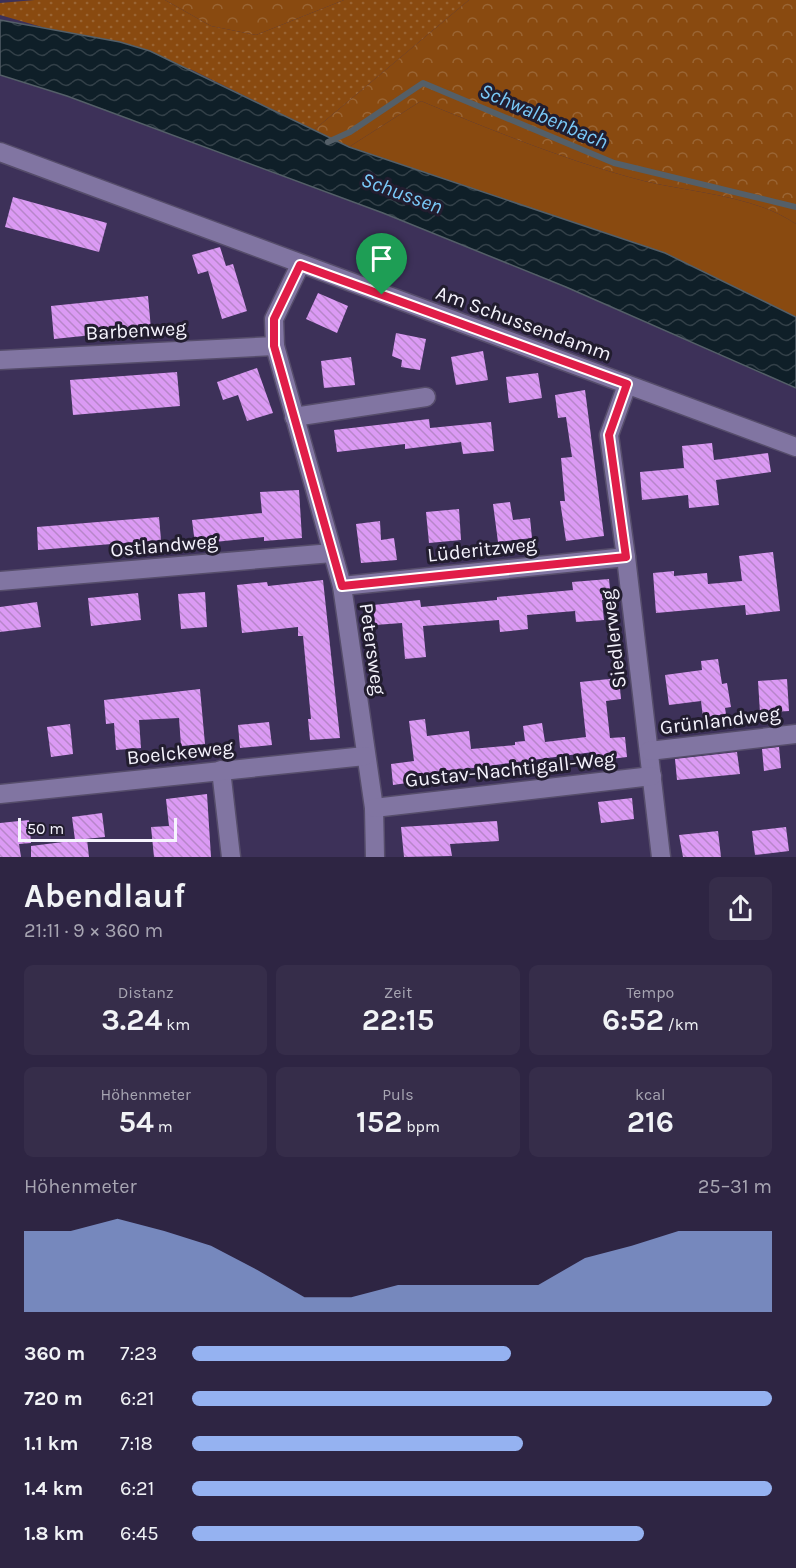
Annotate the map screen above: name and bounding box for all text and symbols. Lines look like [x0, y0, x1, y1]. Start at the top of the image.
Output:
water label: Schwalbenbach [476, 78, 612, 154]
water label: Schussen [358, 167, 446, 219]
pin [356, 233, 407, 295]
icon: arrive [365, 242, 398, 275]
street label: Am Schussendamm [433, 281, 615, 366]
street label: Barbenweg [85, 316, 187, 345]
street label: Ostlandweg [109, 529, 219, 562]
street label: Lüderitzweg [426, 532, 538, 567]
street label: Siedlerweg [596, 588, 631, 690]
street label: Petersweg [355, 601, 390, 697]
street label: Grünlandweg [659, 702, 781, 739]
street label: Boelckeweg [126, 735, 235, 770]
street label: Gustav-Nachtigall-Weg [404, 747, 616, 792]
scale bar [18, 815, 177, 842]
text: 50 m [27, 819, 64, 838]
text: Abendlauf [24, 877, 185, 915]
button: share [709, 877, 772, 940]
text: 21:11 · 9 × 360 m [24, 919, 163, 942]
text: Distanz [118, 983, 174, 1002]
text: Zeit [384, 983, 412, 1002]
text: Tempo [626, 983, 674, 1002]
text: 3.24 [101, 1002, 162, 1038]
text: 22:15 [362, 1002, 434, 1038]
text: 6:52 [602, 1002, 664, 1038]
text: km [162, 1015, 190, 1034]
text: /km [664, 1015, 699, 1034]
text: Höhenmeter [101, 1085, 191, 1104]
text: Puls [382, 1085, 414, 1104]
text: kcal [635, 1085, 666, 1104]
text: 54 [119, 1104, 154, 1140]
text: 152 [356, 1104, 402, 1140]
text: 216 [627, 1104, 674, 1140]
text: m [154, 1117, 173, 1136]
text: bpm [402, 1117, 440, 1136]
text: Höhenmeter [24, 1175, 137, 1198]
text: 25–31 m [698, 1175, 772, 1198]
text: 360 m [24, 1342, 85, 1365]
text: 7:23 [120, 1342, 157, 1365]
text: 720 m [24, 1387, 83, 1410]
text: 6:21 [120, 1387, 154, 1410]
text: 1.1 km [24, 1432, 78, 1455]
text: 7:18 [120, 1432, 153, 1455]
text: 1.4 km [24, 1477, 83, 1500]
text: 6:21 [120, 1477, 154, 1500]
text: 1.8 km [24, 1522, 84, 1545]
text: 6:45 [120, 1522, 159, 1545]

